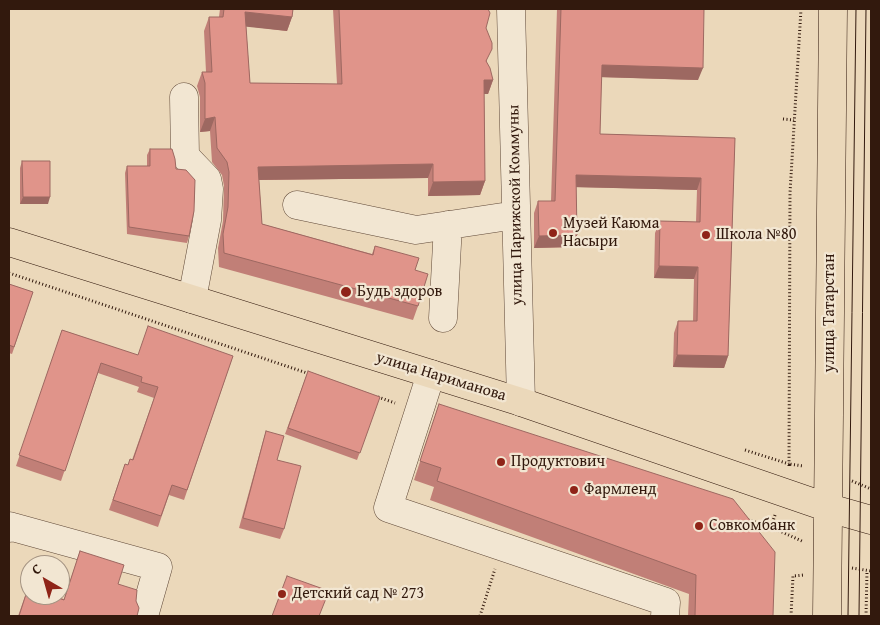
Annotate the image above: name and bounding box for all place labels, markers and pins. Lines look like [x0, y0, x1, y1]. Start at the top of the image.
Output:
place label: Музей Каюма Насыри [563, 214, 659, 252]
place label: Школа №80 [716, 225, 796, 245]
marker: Музей Каюма Насыри [547, 227, 559, 239]
marker: Школа №80 [700, 229, 712, 241]
place label: Будь здоров [357, 282, 442, 302]
marker: Будь здоров [339, 285, 353, 299]
place label: Продуктович [511, 452, 605, 472]
marker: Продуктович [495, 456, 507, 468]
place label: Фармленд [584, 480, 656, 500]
marker: Фармленд [568, 484, 580, 496]
place label: Совкомбанк [709, 516, 795, 536]
marker: Совкомбанк [693, 520, 705, 532]
place label: Детский сад № 273 [292, 584, 424, 604]
marker: Детский сад № 273 [276, 588, 288, 600]

